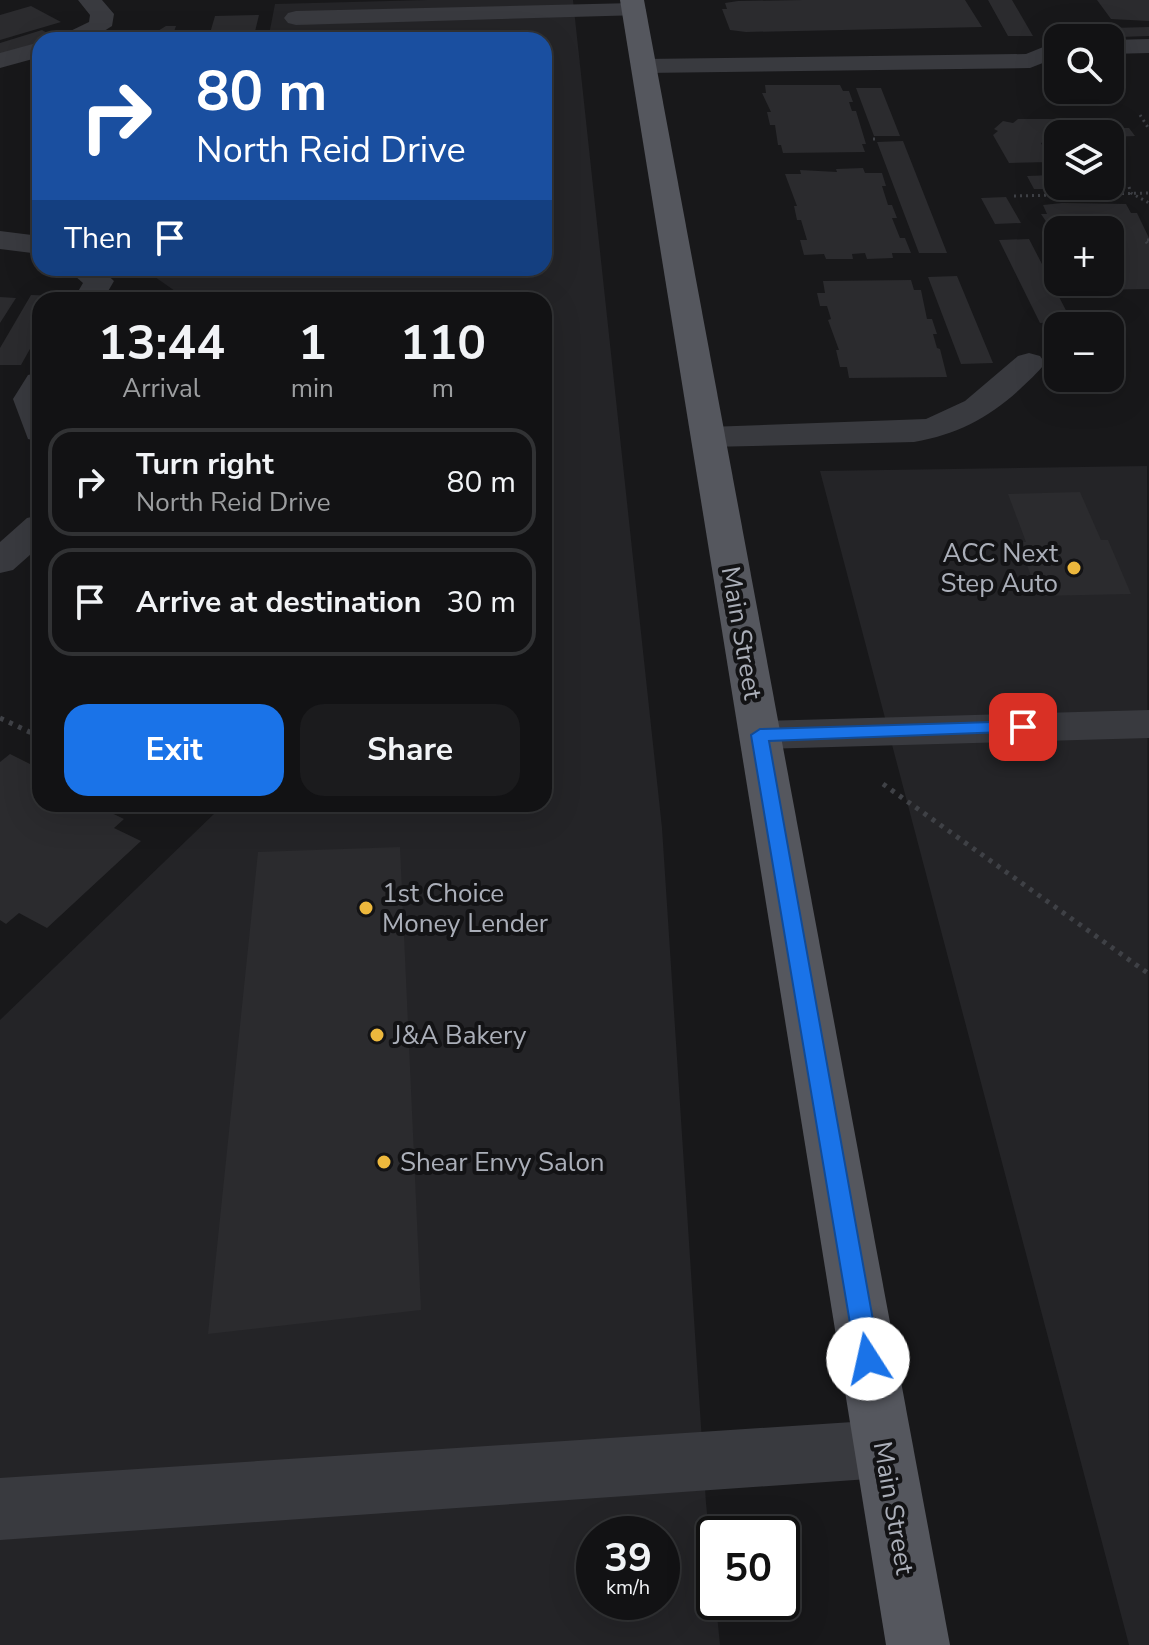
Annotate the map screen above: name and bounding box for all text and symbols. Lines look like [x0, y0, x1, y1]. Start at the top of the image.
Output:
map controls [1044, 24, 1124, 392]
button: search [1044, 24, 1124, 104]
text: 80 m [196, 53, 327, 130]
icon: right [64, 64, 168, 168]
button: layers [1044, 120, 1124, 200]
text: North Reid Drive [196, 126, 466, 175]
icon: arrive [148, 216, 192, 260]
button: + [1044, 216, 1124, 296]
text: Then [64, 218, 132, 259]
text: 13:44 [98, 310, 225, 376]
text: 1 [298, 310, 327, 376]
text: 110 [400, 310, 486, 376]
button: − [1044, 312, 1124, 392]
text: Arrival [122, 371, 201, 406]
text: min [291, 371, 334, 406]
text: m [432, 371, 454, 406]
text: Turn right [136, 444, 274, 485]
icon: right [68, 460, 112, 504]
text: 80 m [447, 462, 516, 503]
text: North Reid Drive [136, 485, 331, 520]
place label: ACC Next Step Auto [940, 536, 1059, 601]
marker: ACC Next Step Auto [1065, 559, 1083, 577]
street label: Main Street [713, 564, 771, 703]
icon: arrive [68, 580, 112, 624]
text: Arrive at destination [136, 582, 421, 623]
text: 30 m [447, 582, 516, 623]
pin [989, 693, 1057, 761]
button: Exit [64, 704, 284, 796]
button: Share [300, 704, 520, 796]
icon: arrive [1001, 705, 1045, 749]
place label: 1st Choice Money Lender [382, 876, 549, 941]
marker: 1st Choice Money Lender [357, 899, 375, 917]
place label: J&A Bakery [392, 1018, 527, 1053]
marker: J&A Bakery [368, 1026, 386, 1044]
place label: Shear Envy Salon [400, 1145, 605, 1180]
marker: Shear Envy Salon [375, 1153, 393, 1171]
position arrow [826, 1317, 910, 1401]
street label: Main Street [865, 1439, 923, 1578]
speed limit sign: 50 [696, 1516, 800, 1620]
text: 39 [604, 1531, 652, 1585]
text: km/h [606, 1574, 650, 1601]

